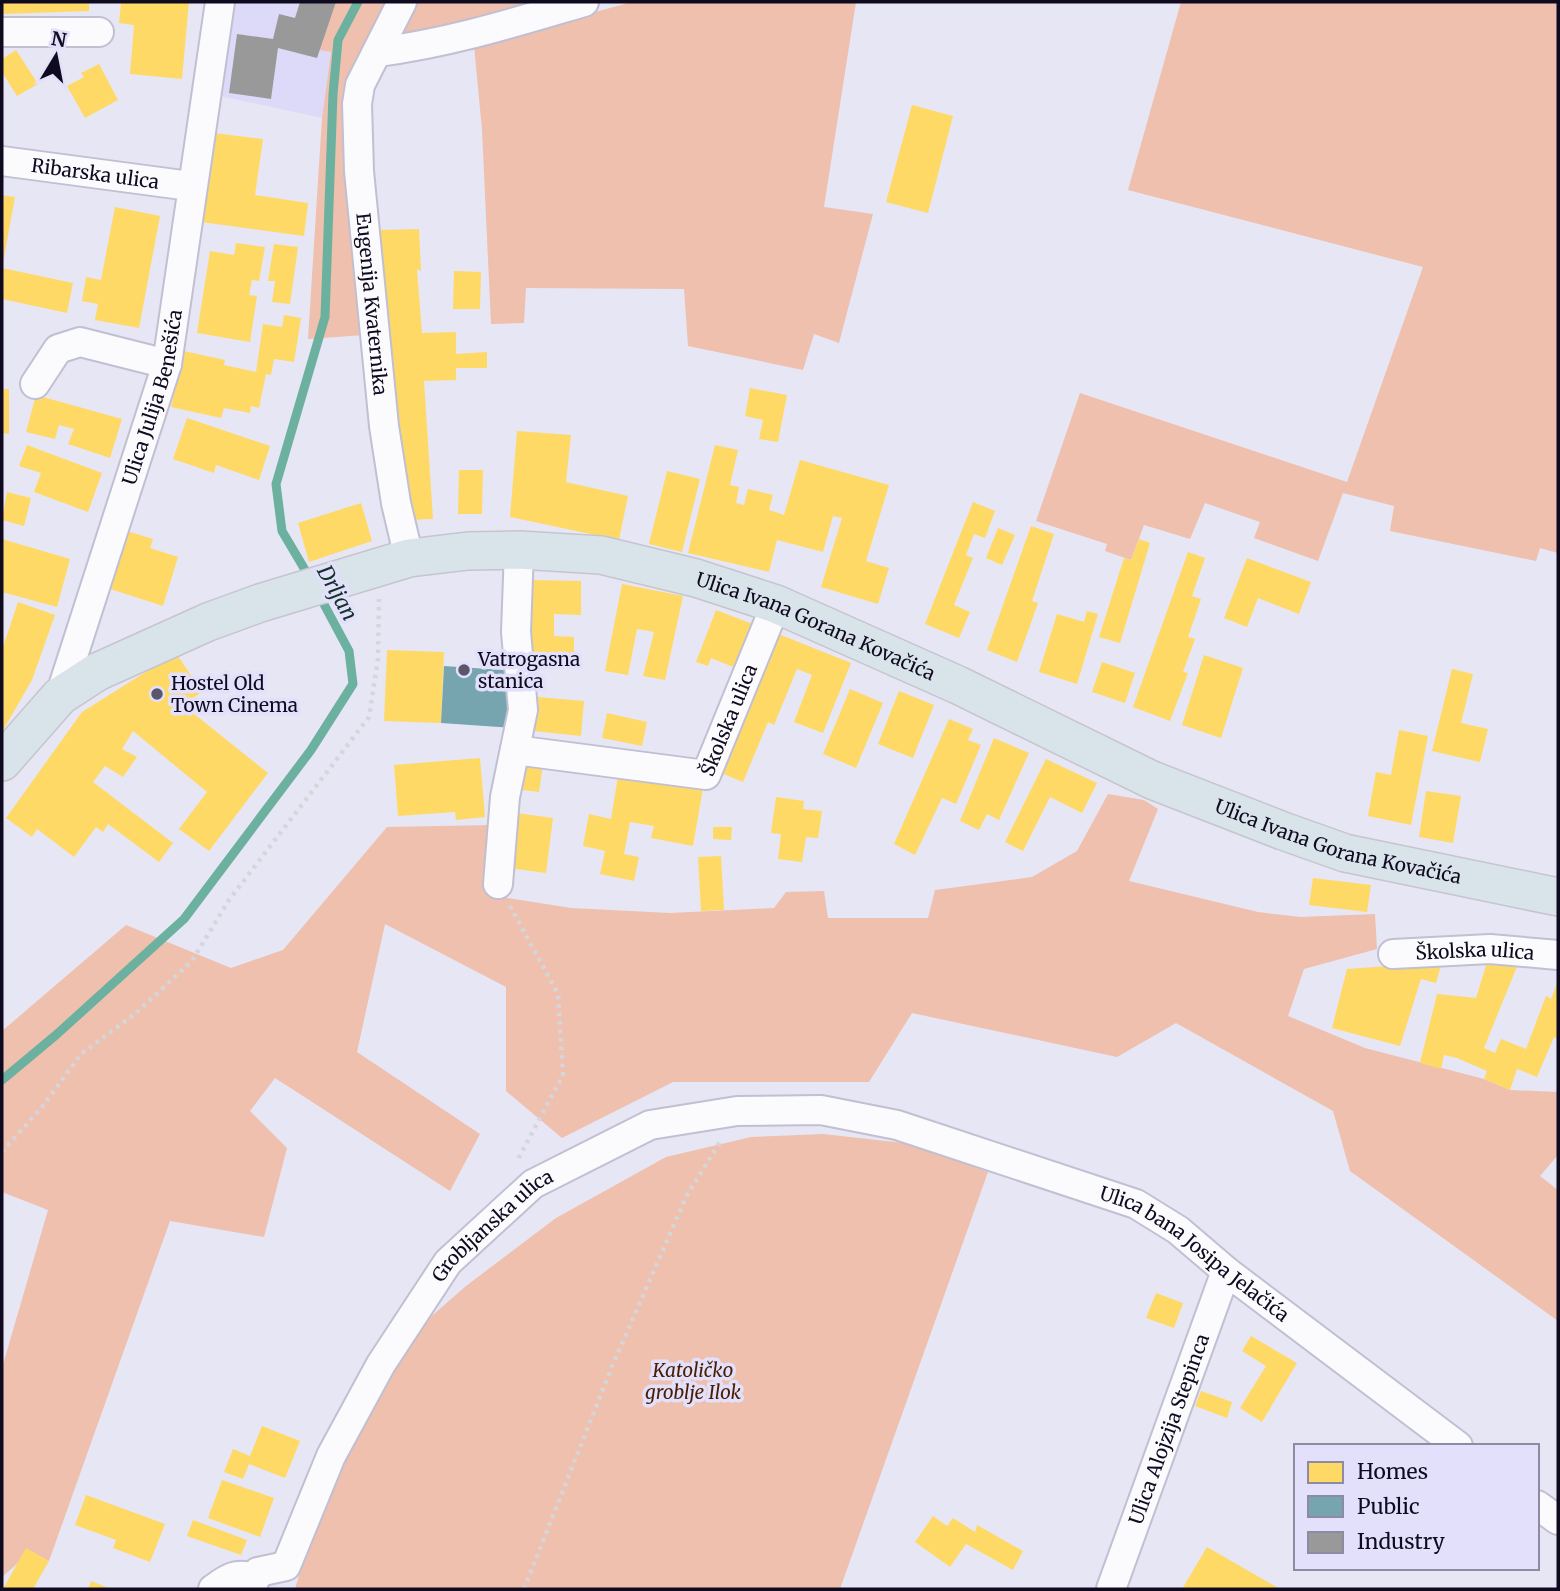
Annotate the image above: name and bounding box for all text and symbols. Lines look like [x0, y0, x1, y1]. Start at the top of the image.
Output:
north arrow [21, 21, 91, 91]
text: N [49, 26, 68, 52]
street label: Ribarska ulica [30, 153, 161, 194]
street label: Eugenija Kvaternika [351, 212, 393, 396]
street label: Ulica Julija Benešića [117, 308, 187, 488]
water label: Drljan [311, 559, 364, 625]
street label: Ulica Ivana Gorana Kovačića [693, 567, 939, 685]
place label: Vatrogasna stanica [477, 647, 580, 693]
street label: Školska ulica [694, 660, 762, 780]
marker: Vatrogasna stanica [456, 662, 472, 678]
place label: Hostel Old Town Cinema [171, 671, 298, 717]
marker: Hostel Old Town Cinema [149, 686, 165, 702]
street label: Ulica Ivana Gorana Kovačića [1211, 794, 1464, 889]
street label: Školska ulica [1415, 937, 1535, 965]
street label: Grobljanska ulica [426, 1164, 557, 1286]
street label: Ulica bana Josipa Jelačića [1097, 1181, 1294, 1327]
street label: Ulica Alojzija Stepinca [1123, 1331, 1214, 1528]
park label: Katoličko groblje Ilok [645, 1358, 742, 1404]
legend [1294, 1444, 1539, 1570]
text: Homes [1357, 1458, 1428, 1485]
text: Public [1357, 1493, 1420, 1520]
text: Industry [1357, 1528, 1446, 1555]

